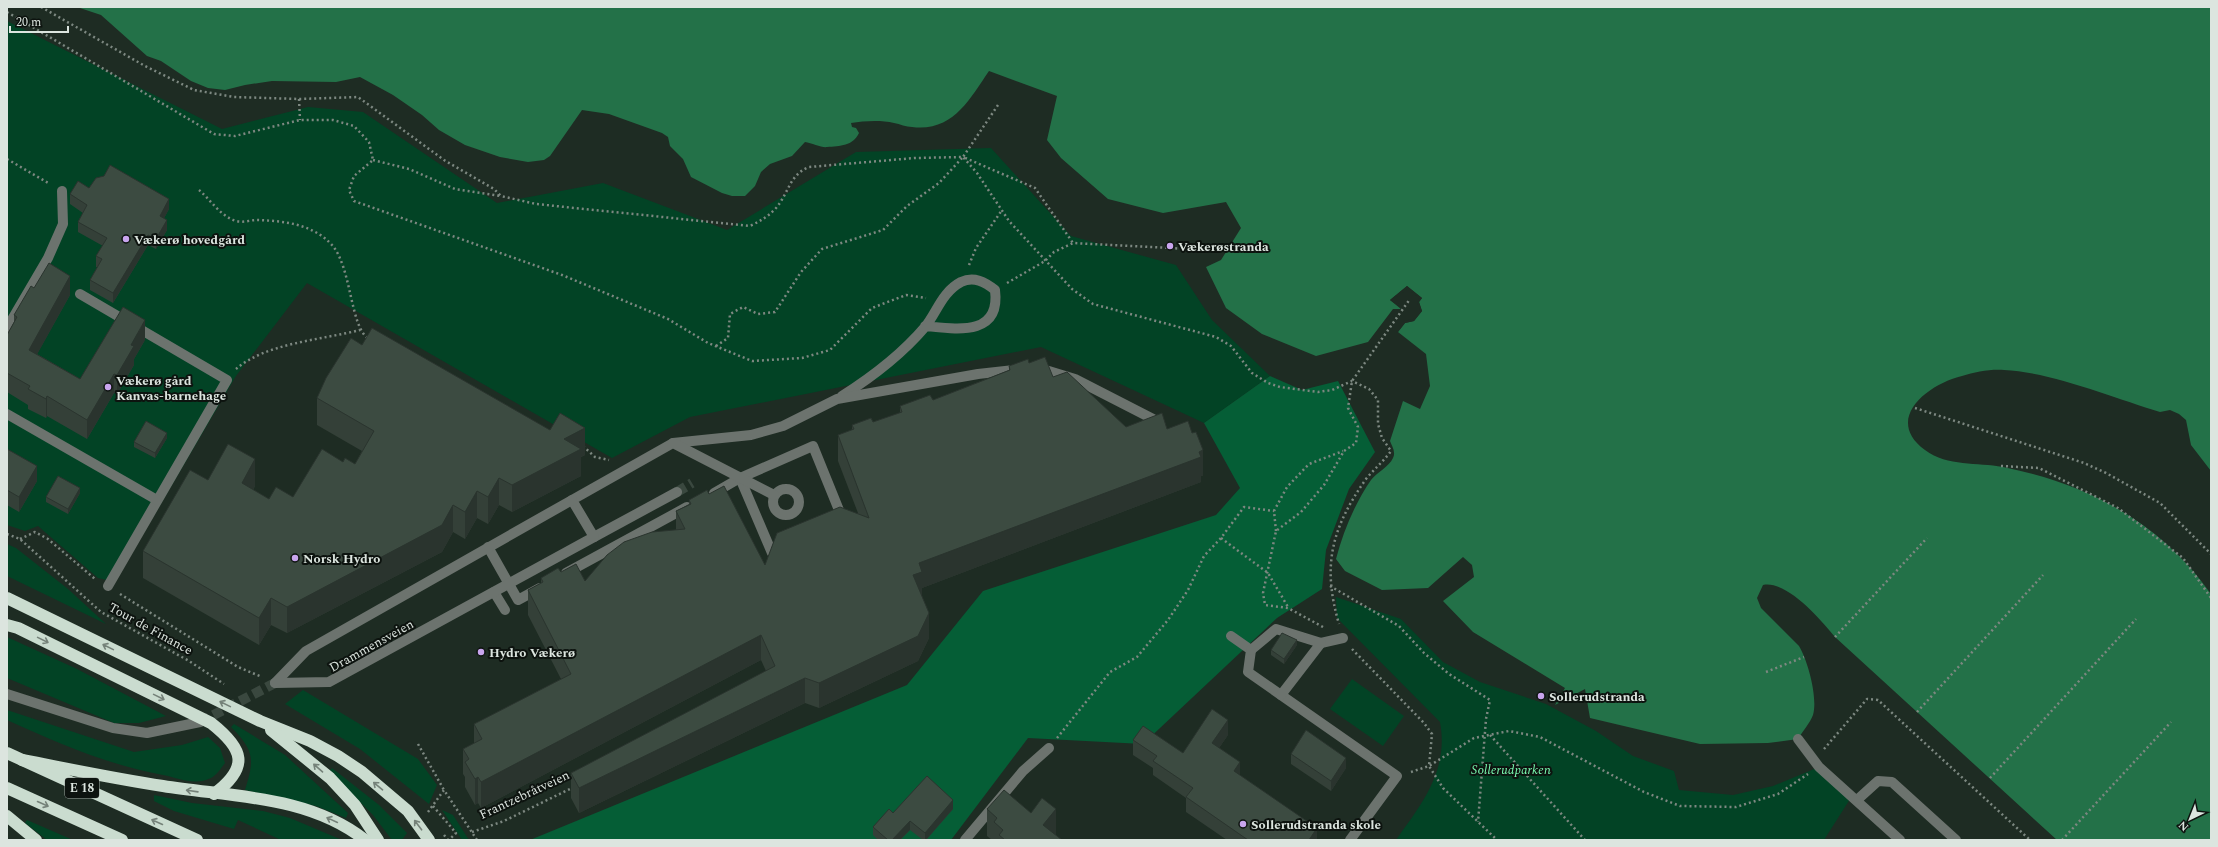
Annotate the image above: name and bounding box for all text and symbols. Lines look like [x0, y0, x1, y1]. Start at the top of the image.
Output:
scale bar [10, 8, 68, 34]
text: 20 m [16, 13, 41, 32]
place label: Vækerø hovedgård [134, 230, 245, 250]
marker: Vækerø hovedgård [121, 234, 131, 244]
place label: Vækerøstranda [1178, 237, 1269, 257]
marker: Vækerøstranda [1165, 241, 1175, 251]
place label: Vækerø gård Kanvas-barnehage [116, 371, 226, 406]
marker: Vækerø gård Kanvas-barnehage [103, 382, 113, 392]
place label: Norsk Hydro [303, 549, 380, 569]
marker: Norsk Hydro [290, 553, 300, 563]
street label: Tour de Finance [105, 597, 196, 660]
street label: Drammensveien [326, 614, 418, 677]
one-way arrow [37, 637, 49, 644]
one-way arrow [102, 643, 114, 650]
place label: Hydro Vækerø [489, 643, 575, 663]
marker: Hydro Vækerø [476, 647, 486, 657]
place label: Sollerudstranda [1549, 687, 1645, 707]
marker: Sollerudstranda [1536, 691, 1546, 701]
one-way arrow [153, 694, 165, 701]
one-way arrow [219, 700, 231, 707]
park label: Sollerudparken [1471, 760, 1551, 780]
one-way arrow [312, 763, 323, 772]
street label: Frantzebråtveien [476, 765, 573, 825]
road number: E 18 [65, 778, 99, 798]
one-way arrow [374, 782, 384, 791]
one-way arrow [186, 787, 199, 795]
north arrow [2170, 799, 2210, 839]
one-way arrow [36, 801, 48, 808]
place label: Sollerudstranda skole [1251, 815, 1381, 835]
one-way arrow [326, 816, 338, 823]
text: N [2174, 817, 2193, 835]
one-way arrow [151, 818, 163, 825]
marker: Sollerudstranda skole [1238, 819, 1248, 829]
one-way arrow [414, 820, 422, 831]

